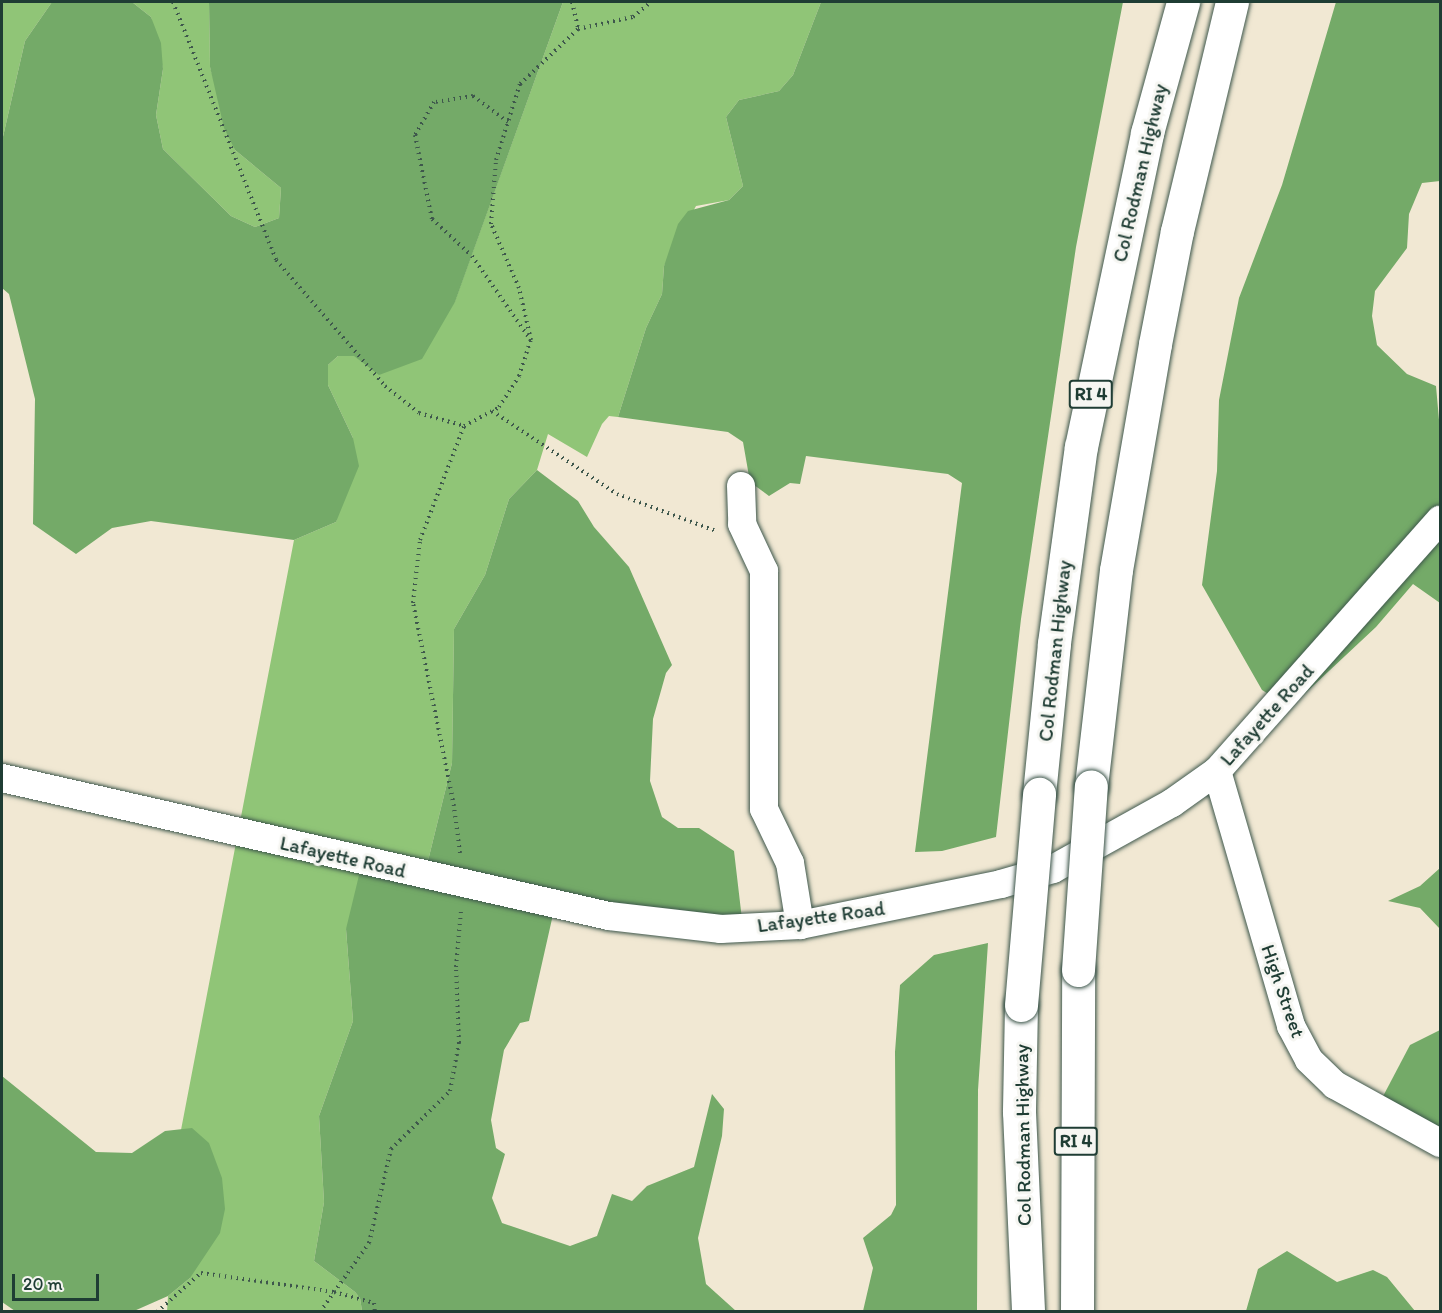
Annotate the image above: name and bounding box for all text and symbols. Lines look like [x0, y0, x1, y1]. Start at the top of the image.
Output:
street label: Col Rodman Highway [1108, 82, 1172, 264]
road number: RI 4 [1068, 379, 1114, 409]
street label: Col Rodman Highway [1034, 560, 1076, 742]
street label: Lafayette Road [1215, 659, 1319, 771]
street label: Lafayette Road [278, 831, 408, 883]
street label: Lafayette Road [756, 896, 886, 938]
street label: High Street [1256, 941, 1310, 1041]
street label: Col Rodman Highway [1009, 1045, 1037, 1225]
road number: RI 4 [1054, 1126, 1098, 1156]
scale bar [15, 1262, 102, 1300]
text: 20 m [23, 1273, 63, 1295]

